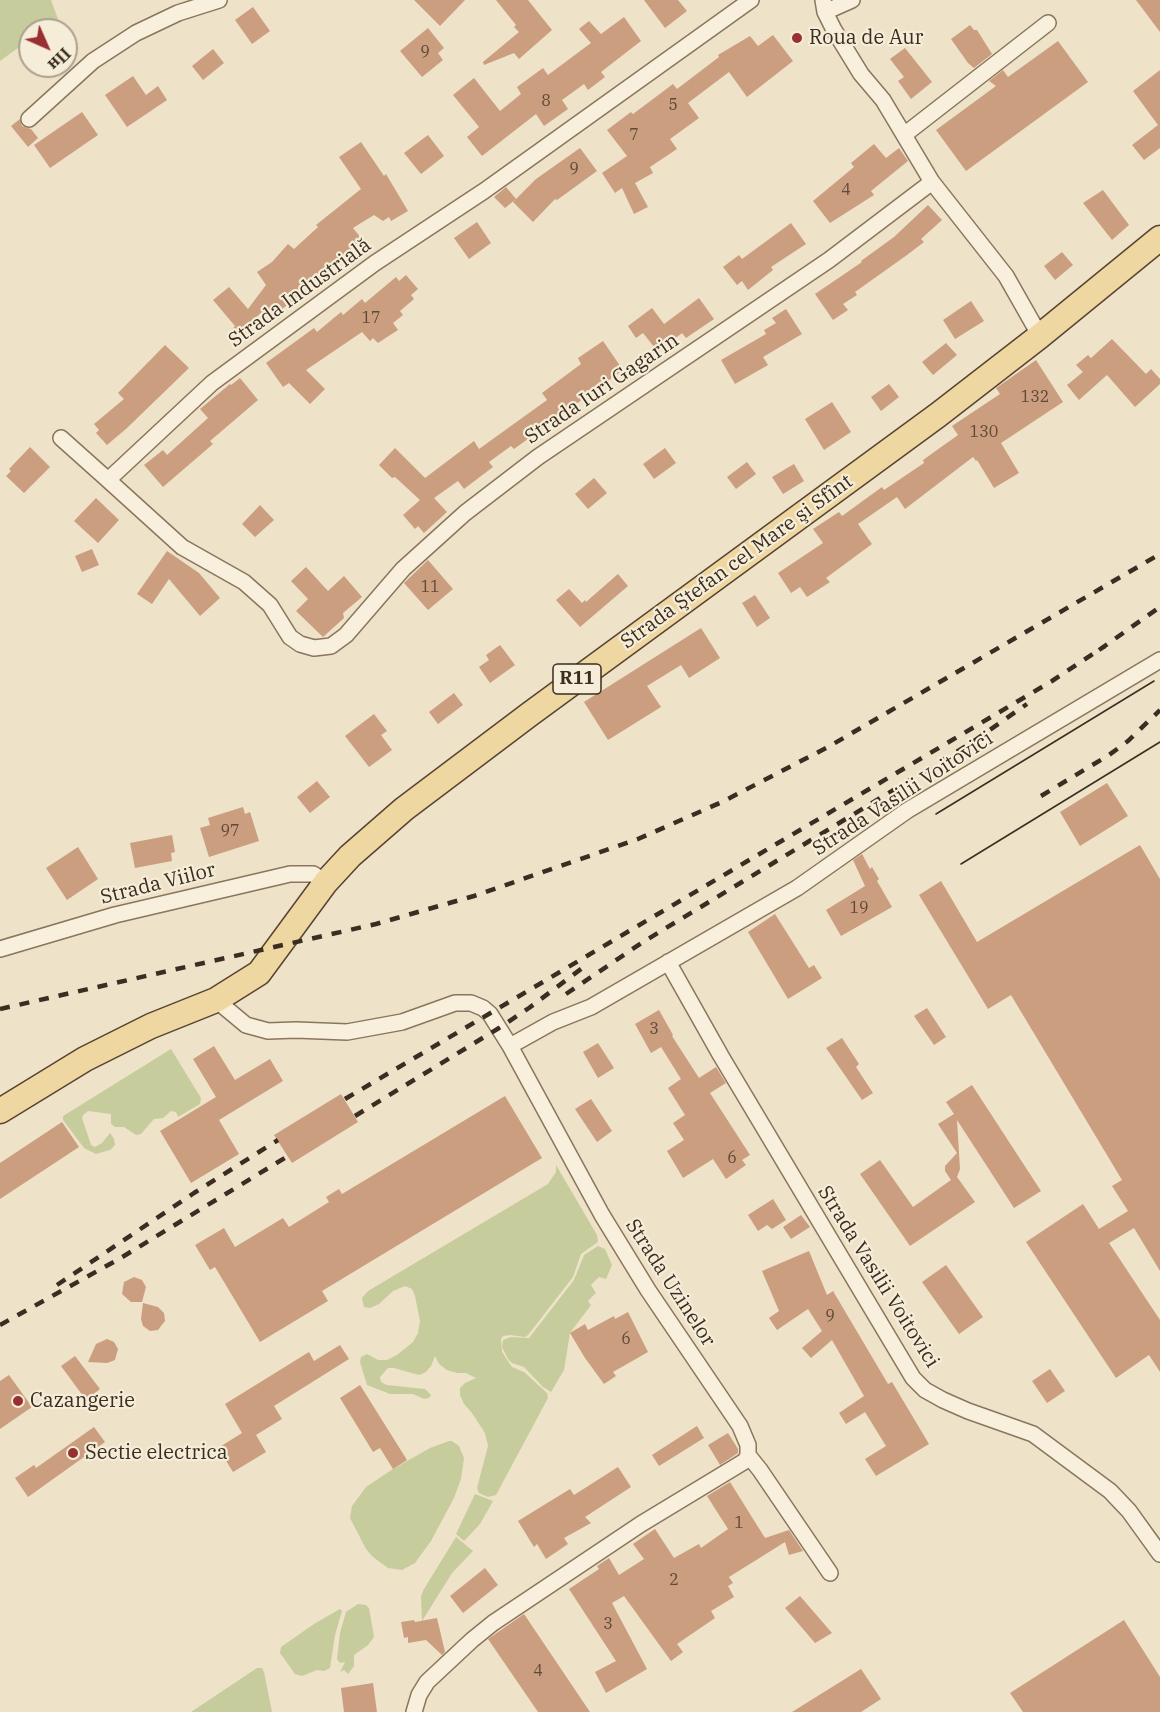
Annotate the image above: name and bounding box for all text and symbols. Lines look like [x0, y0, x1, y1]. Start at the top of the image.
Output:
north arrow [18, 18, 78, 78]
place label: Roua de Aur [809, 26, 923, 50]
marker: Roua de Aur [790, 31, 804, 45]
house number: 9 [420, 42, 430, 62]
text: Пн [44, 44, 75, 75]
house number: 8 [541, 91, 551, 111]
house number: 5 [668, 95, 678, 115]
house number: 7 [629, 125, 639, 145]
house number: 9 [569, 159, 579, 179]
house number: 4 [841, 180, 851, 200]
street label: Strada Industrială [224, 233, 376, 353]
house number: 17 [361, 308, 381, 328]
street label: Strada Iuri Gagarin [520, 329, 684, 449]
house number: 132 [1021, 387, 1049, 407]
house number: 130 [970, 422, 998, 442]
street label: Strada Ştefan cel Mare şi Sfînt [616, 470, 858, 654]
house number: 11 [420, 577, 440, 597]
road number: R11 [553, 664, 601, 694]
street label: Strada Vasilii Voitovici [808, 727, 998, 861]
house number: 97 [220, 821, 240, 841]
street label: Strada Viilor [98, 858, 218, 910]
house number: 19 [849, 898, 869, 918]
house number: 3 [649, 1019, 659, 1039]
house number: 6 [727, 1148, 737, 1168]
street label: Strada Vasilii Voitovici [812, 1182, 944, 1372]
street label: Strada Uzinelor [620, 1215, 720, 1351]
house number: 9 [825, 1306, 835, 1326]
house number: 6 [621, 1329, 631, 1349]
place label: Cazangerie [30, 1389, 135, 1413]
marker: Cazangerie [11, 1394, 25, 1408]
place label: Sectie electrica [85, 1441, 228, 1465]
marker: Sectie electrica [66, 1446, 80, 1460]
house number: 1 [734, 1513, 744, 1533]
house number: 2 [669, 1570, 679, 1590]
house number: 3 [603, 1614, 613, 1634]
house number: 4 [533, 1661, 543, 1681]

